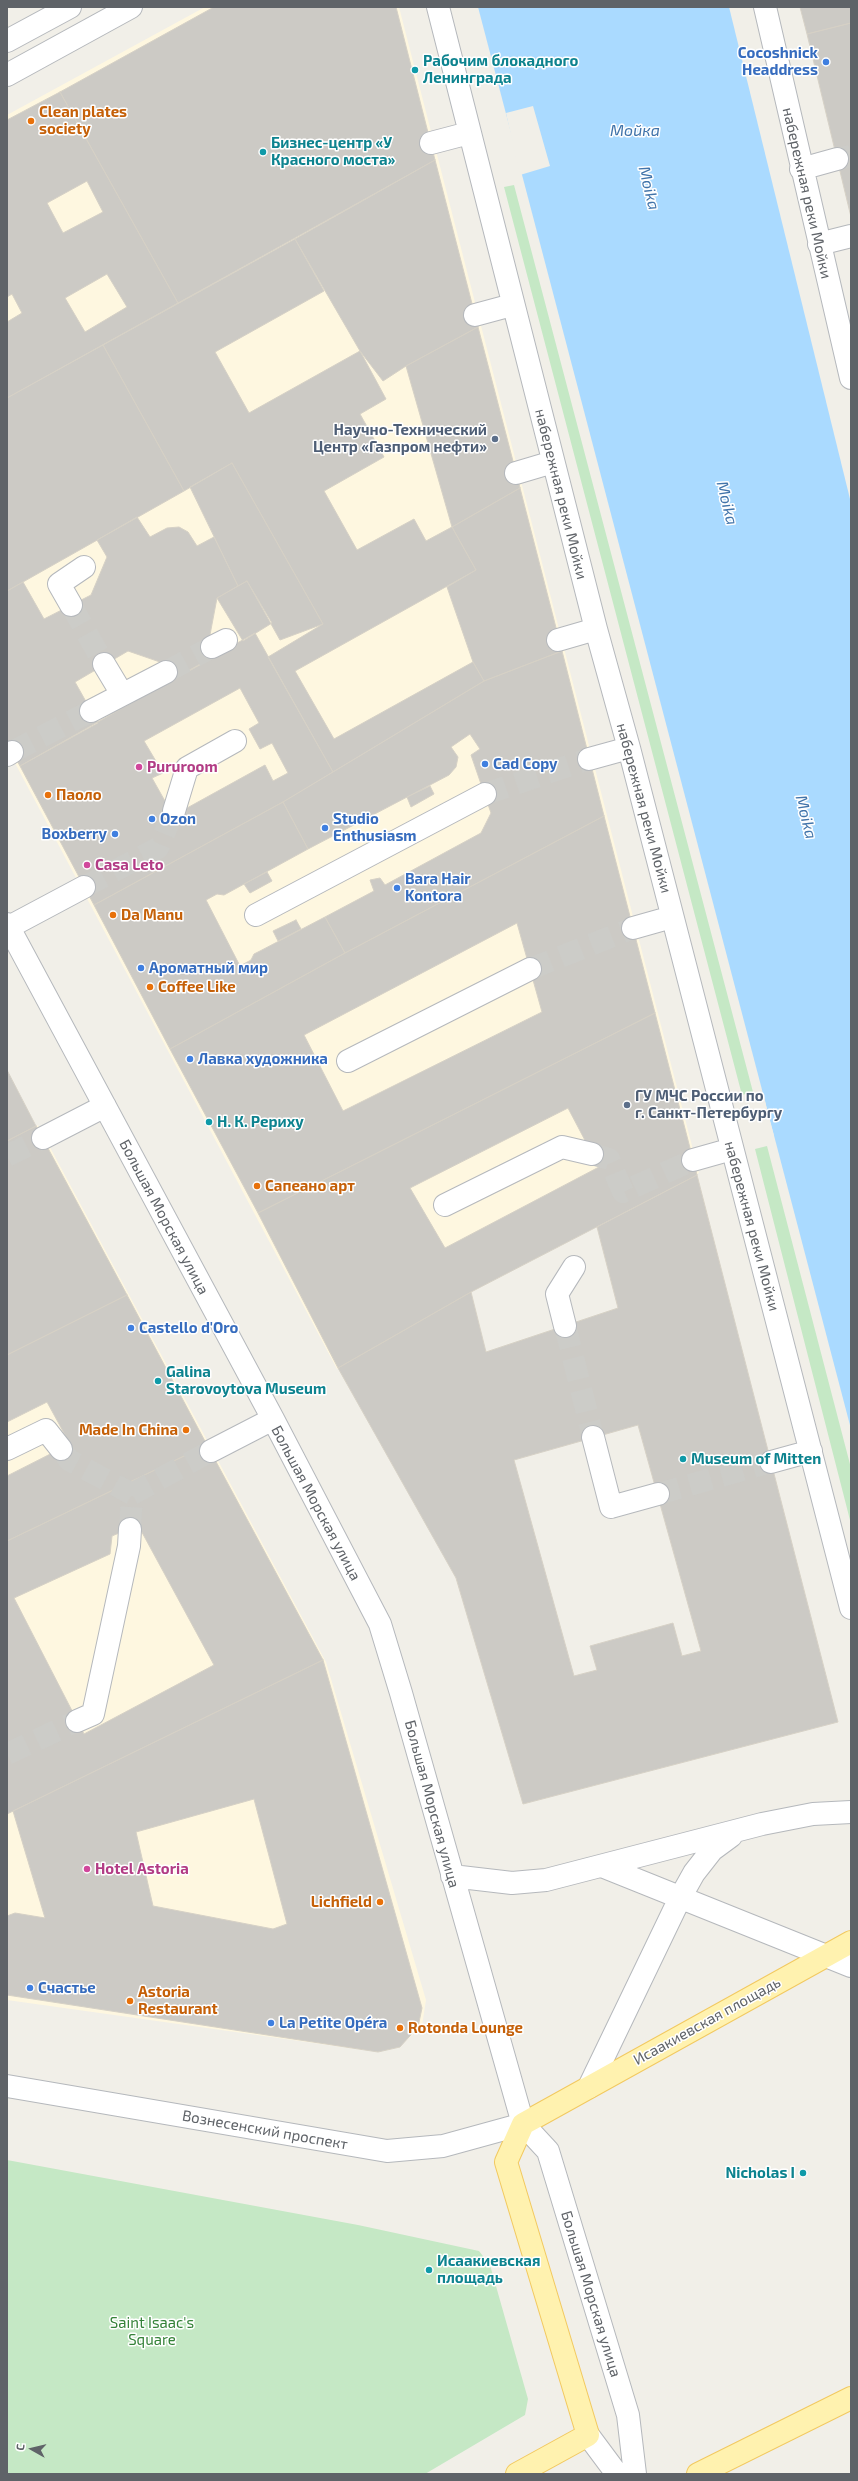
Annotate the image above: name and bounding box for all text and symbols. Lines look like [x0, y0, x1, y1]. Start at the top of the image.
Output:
place label: Cocoshnick Headdress [738, 44, 818, 79]
place label: Рабочим блокадного Ленинграда [423, 52, 578, 87]
marker: Cocoshnick Headdress [821, 57, 831, 67]
marker: Рабочим блокадного Ленинграда [410, 65, 420, 75]
place label: Clean plates society [39, 103, 127, 138]
street label: набережная реки Мойки [779, 106, 835, 280]
marker: Clean plates society [26, 116, 36, 126]
water label: Мойка [610, 121, 660, 141]
place label: Бизнес-центр «У Красного моста» [271, 134, 395, 169]
marker: Бизнес-центр «У Красного моста» [258, 147, 268, 157]
water label: Moika [634, 164, 664, 212]
street label: набережная реки Мойки [531, 407, 591, 581]
place label: Научно-Технический Центр «Газпром нефти» [313, 421, 487, 456]
marker: Научно-Технический Центр «Газпром нефти» [490, 434, 500, 444]
water label: Moika [712, 479, 742, 527]
street label: набережная реки Мойки [613, 721, 675, 895]
place label: Cad Copy [493, 755, 558, 773]
place label: Pururoom [147, 758, 218, 776]
marker: Cad Copy [480, 759, 490, 769]
marker: Pururoom [134, 762, 144, 772]
place label: Паоло [56, 786, 102, 804]
marker: Паоло [43, 790, 53, 800]
water label: Moika [791, 793, 821, 841]
place label: Ozon [160, 810, 196, 828]
place label: Studio Enthusiasm [333, 810, 417, 845]
marker: Ozon [147, 814, 157, 824]
marker: Studio Enthusiasm [320, 823, 330, 833]
place label: Boxberry [42, 825, 107, 843]
marker: Boxberry [110, 829, 120, 839]
place label: Casa Leto [95, 856, 164, 874]
marker: Casa Leto [82, 860, 92, 870]
place label: Bara Hair Kontora [405, 870, 471, 905]
marker: Bara Hair Kontora [392, 883, 402, 893]
place label: Da Manu [121, 906, 183, 924]
marker: Da Manu [108, 910, 118, 920]
place label: Ароматный мир [149, 959, 268, 977]
marker: Ароматный мир [136, 963, 146, 973]
place label: Coffee Like [158, 978, 236, 996]
marker: Coffee Like [145, 982, 155, 992]
place label: Лавка художника [198, 1050, 328, 1068]
marker: Лавка художника [185, 1054, 195, 1064]
place label: ГУ МЧС России по г. Санкт-Петербургу [635, 1087, 782, 1122]
marker: ГУ МЧС России по г. Санкт-Петербургу [622, 1100, 632, 1110]
place label: Н. К. Рериху [217, 1113, 304, 1131]
marker: Н. К. Рериху [204, 1117, 214, 1127]
street label: Большая Морская улица [115, 1136, 213, 1298]
street label: набережная реки Мойки [721, 1139, 783, 1313]
place label: Сапеано арт [265, 1177, 355, 1195]
marker: Сапеано арт [252, 1181, 262, 1191]
place label: Castello d'Oro [139, 1319, 238, 1337]
marker: Castello d'Oro [126, 1323, 136, 1333]
place label: Galina Starovoytova Museum [166, 1363, 326, 1398]
marker: Galina Starovoytova Museum [153, 1376, 163, 1386]
place label: Made In China [79, 1421, 178, 1439]
street label: Большая Морская улица [267, 1422, 365, 1584]
marker: Made In China [181, 1425, 191, 1435]
place label: Museum of Mitten [691, 1450, 821, 1468]
marker: Museum of Mitten [678, 1454, 688, 1464]
street label: Большая Морская улица [401, 1718, 463, 1890]
place label: Hotel Astoria [95, 1860, 189, 1878]
marker: Hotel Astoria [82, 1864, 92, 1874]
place label: Lichfield [311, 1893, 372, 1911]
marker: Lichfield [375, 1897, 385, 1907]
street label: Исаакиевская площадь [630, 1973, 784, 2069]
place label: Счастье [38, 1979, 96, 1997]
marker: Счастье [25, 1983, 35, 1993]
place label: Astoria Restaurant [138, 1983, 218, 2018]
marker: Astoria Restaurant [125, 1996, 135, 2006]
place label: La Petite Opéra [279, 2014, 387, 2032]
marker: La Petite Opéra [266, 2018, 276, 2028]
place label: Rotonda Lounge [408, 2019, 523, 2037]
marker: Rotonda Lounge [395, 2023, 405, 2033]
street label: Вознесенский проспект [181, 2107, 349, 2153]
place label: Nicholas I [725, 2164, 795, 2182]
marker: Nicholas I [798, 2168, 808, 2178]
street label: Большая Морская улица [557, 2209, 625, 2379]
place label: Исаакиевская площадь [437, 2252, 540, 2287]
marker: Исаакиевская площадь [424, 2265, 434, 2275]
park label: Saint Isaac's Square [110, 2314, 194, 2349]
north arrow [12, 2429, 52, 2469]
text: С [13, 2443, 27, 2451]

